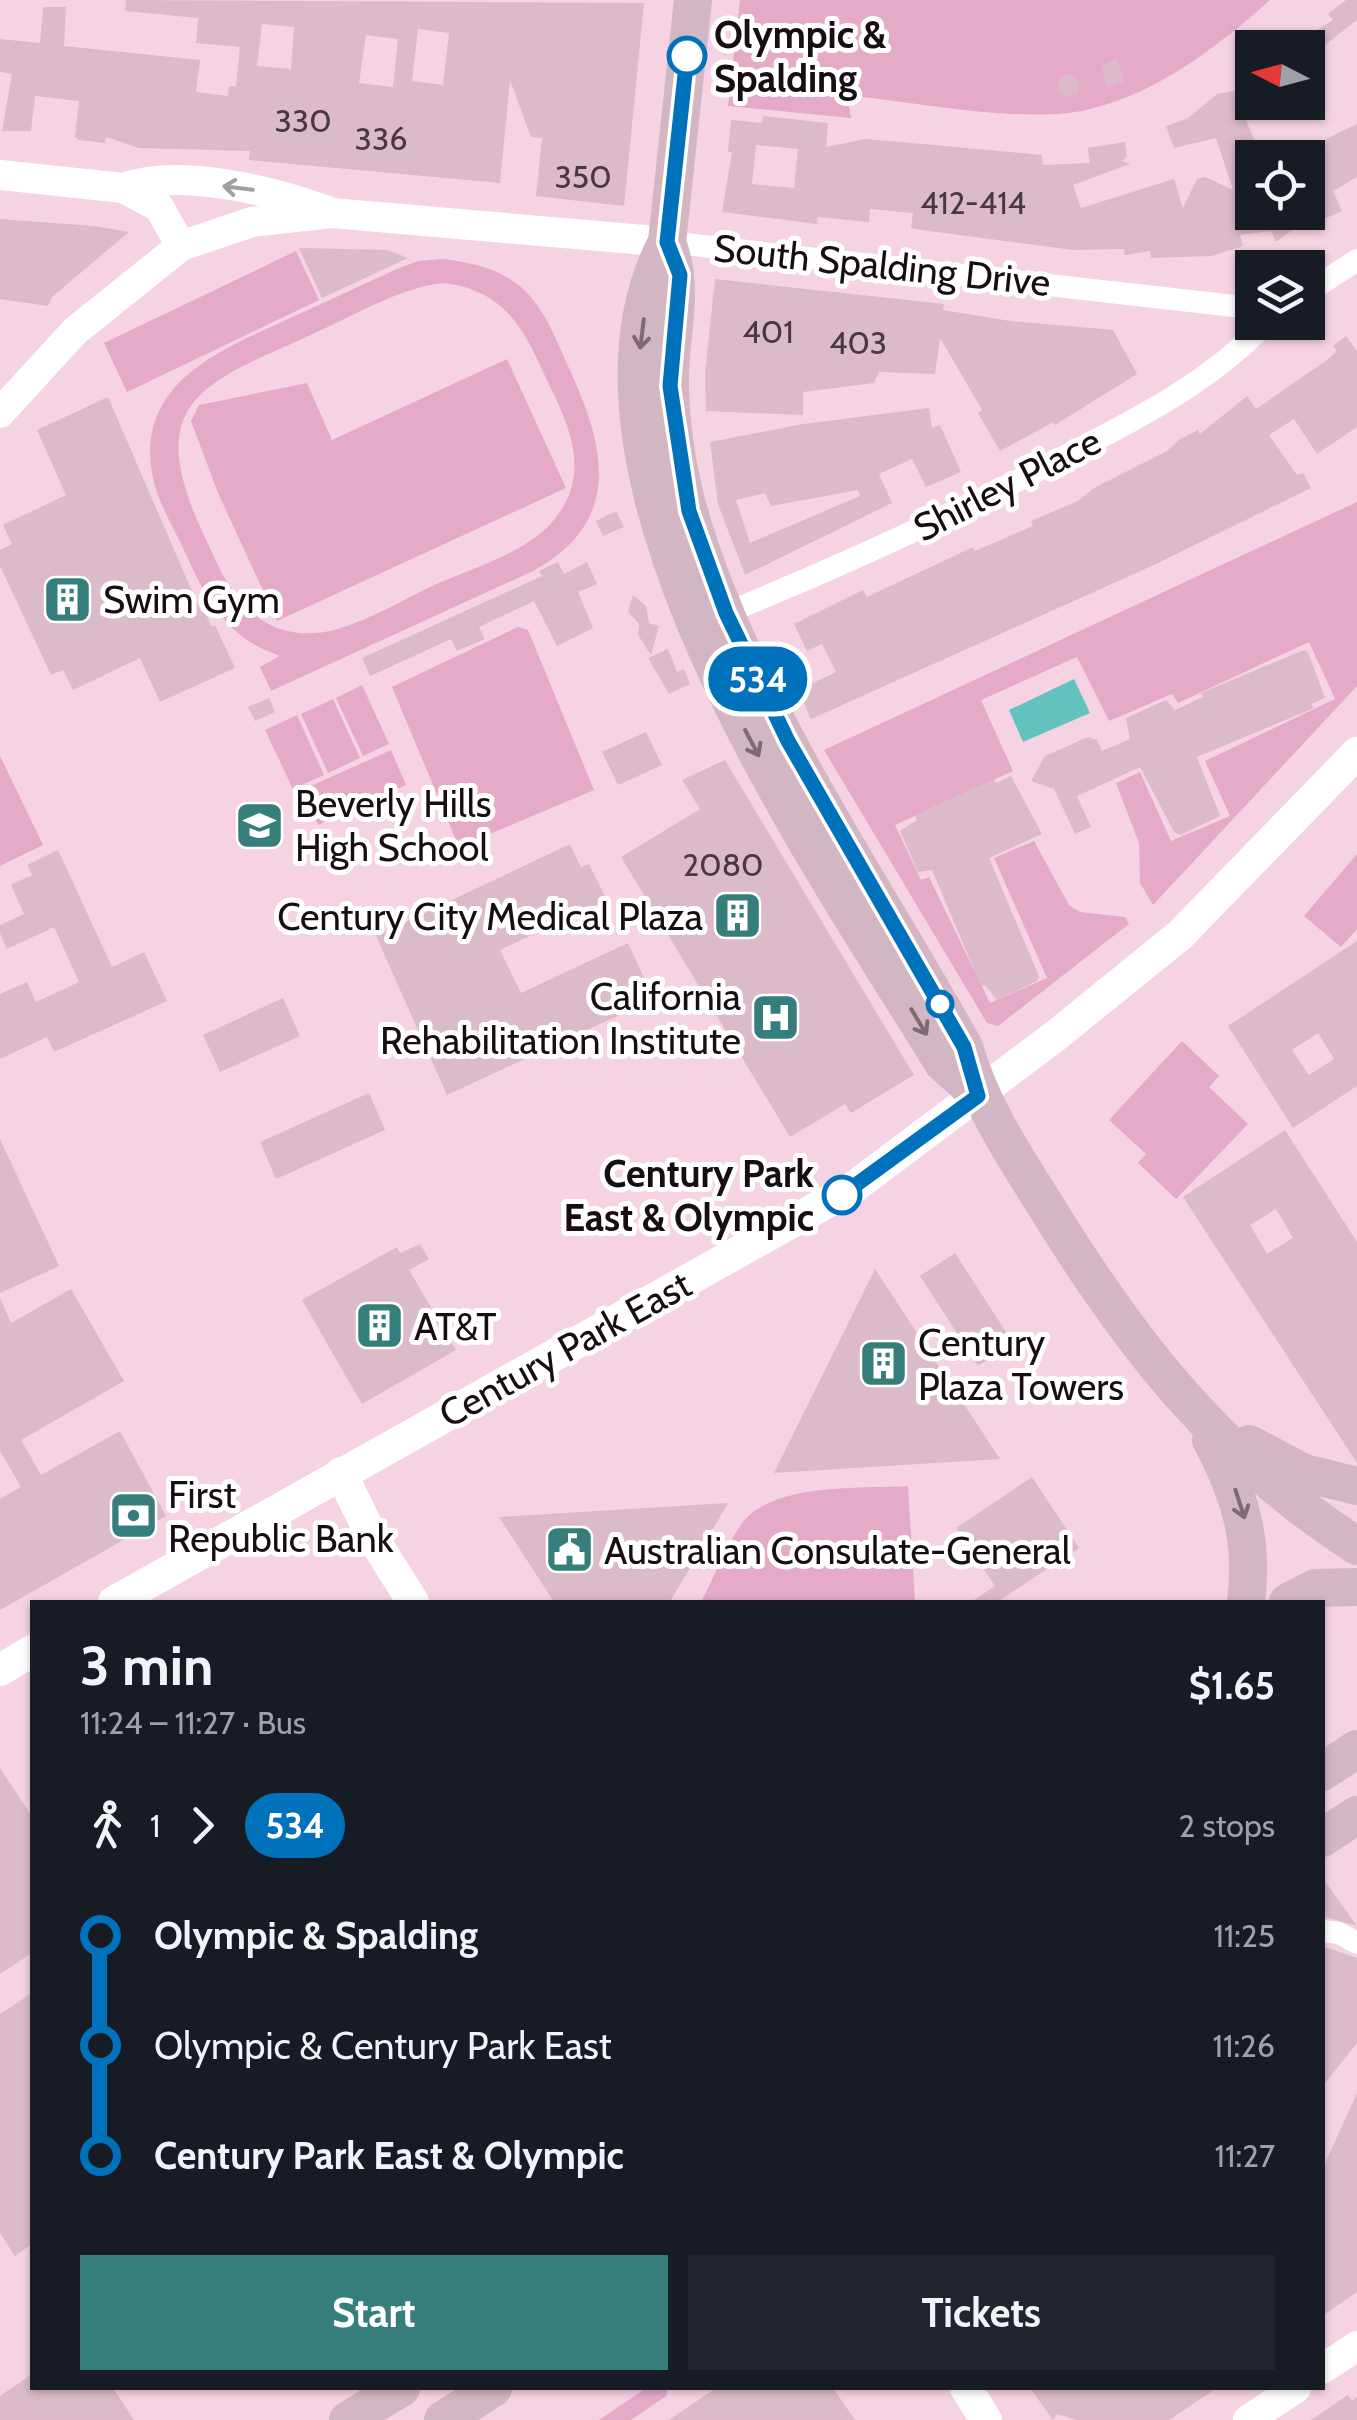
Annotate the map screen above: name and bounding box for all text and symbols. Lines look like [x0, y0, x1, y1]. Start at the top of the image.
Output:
place label: Olympic & Spalding [714, 11, 887, 102]
north arrow [1235, 30, 1325, 120]
map controls [1235, 30, 1325, 340]
marker: Olympic & Spalding [668, 37, 706, 75]
house number: 330 [275, 101, 331, 140]
house number: 336 [355, 119, 407, 158]
button: locate [1235, 140, 1325, 230]
house number: 350 [555, 157, 611, 196]
one-way arrow [223, 178, 255, 197]
house number: 412-414 [920, 183, 1026, 222]
street label: South Spalding Drive [711, 224, 1053, 306]
button: layers [1235, 250, 1325, 340]
house number: 401 [742, 312, 794, 351]
one-way arrow [632, 318, 651, 350]
house number: 403 [829, 323, 887, 362]
street label: Shirley Place [906, 417, 1108, 551]
building icon: Swim Gym [42, 573, 94, 625]
place label: Swim Gym [103, 576, 280, 623]
line badge: 534 [700, 646, 816, 712]
text: 534 [728, 658, 788, 701]
one-way arrow [742, 728, 762, 757]
place label: Beverly Hills High School [295, 780, 491, 871]
school or university icon: Beverly Hills High School [234, 799, 286, 851]
house number: 2080 [683, 845, 763, 884]
building icon: Century City Medical Plaza [712, 890, 764, 942]
place label: Century City Medical Plaza [277, 893, 703, 940]
place label: California Rehabilitation Institute [380, 973, 741, 1064]
unlabelled marker [927, 991, 953, 1017]
hospital icon: California Rehabilitation Institute [750, 992, 802, 1044]
one-way arrow [909, 1007, 929, 1036]
place label: Century Park East & Olympic [563, 1150, 815, 1241]
marker: Century Park East & Olympic [823, 1176, 861, 1214]
street label: Century Park East [431, 1260, 699, 1438]
building icon: AT&T [353, 1300, 405, 1352]
place label: AT&T [414, 1303, 496, 1350]
place label: Century Plaza Towers [918, 1319, 1124, 1410]
building icon: Century Plaza Towers [857, 1338, 909, 1390]
place label: First Republic Bank [168, 1471, 394, 1562]
one-way arrow [1232, 1487, 1250, 1519]
bank icon: First Republic Bank [107, 1490, 159, 1542]
public building icon: Australian Consulate-General [543, 1524, 595, 1576]
place label: Australian Consulate-General [604, 1527, 1071, 1574]
text: 3 min [80, 1632, 213, 1699]
text: $1.65 [1189, 1662, 1275, 1709]
text: 11:24 – 11:27 · Bus [80, 1703, 306, 1742]
icon: walk [80, 1798, 135, 1853]
icon: forward [175, 1798, 230, 1853]
text: 534 [265, 1804, 325, 1847]
text: 1 [150, 1806, 160, 1845]
text: 2 stops [1178, 1806, 1275, 1845]
text: Olympic & Spalding [154, 1912, 478, 1959]
text: 11:25 [1213, 1916, 1275, 1955]
text: Olympic & Century Park East [154, 2022, 612, 2069]
text: 11:26 [1213, 2026, 1275, 2065]
text: Century Park East & Olympic [154, 2132, 624, 2179]
text: 11:27 [1215, 2136, 1275, 2175]
button: Start [80, 2255, 668, 2370]
button: Tickets [688, 2255, 1275, 2370]

